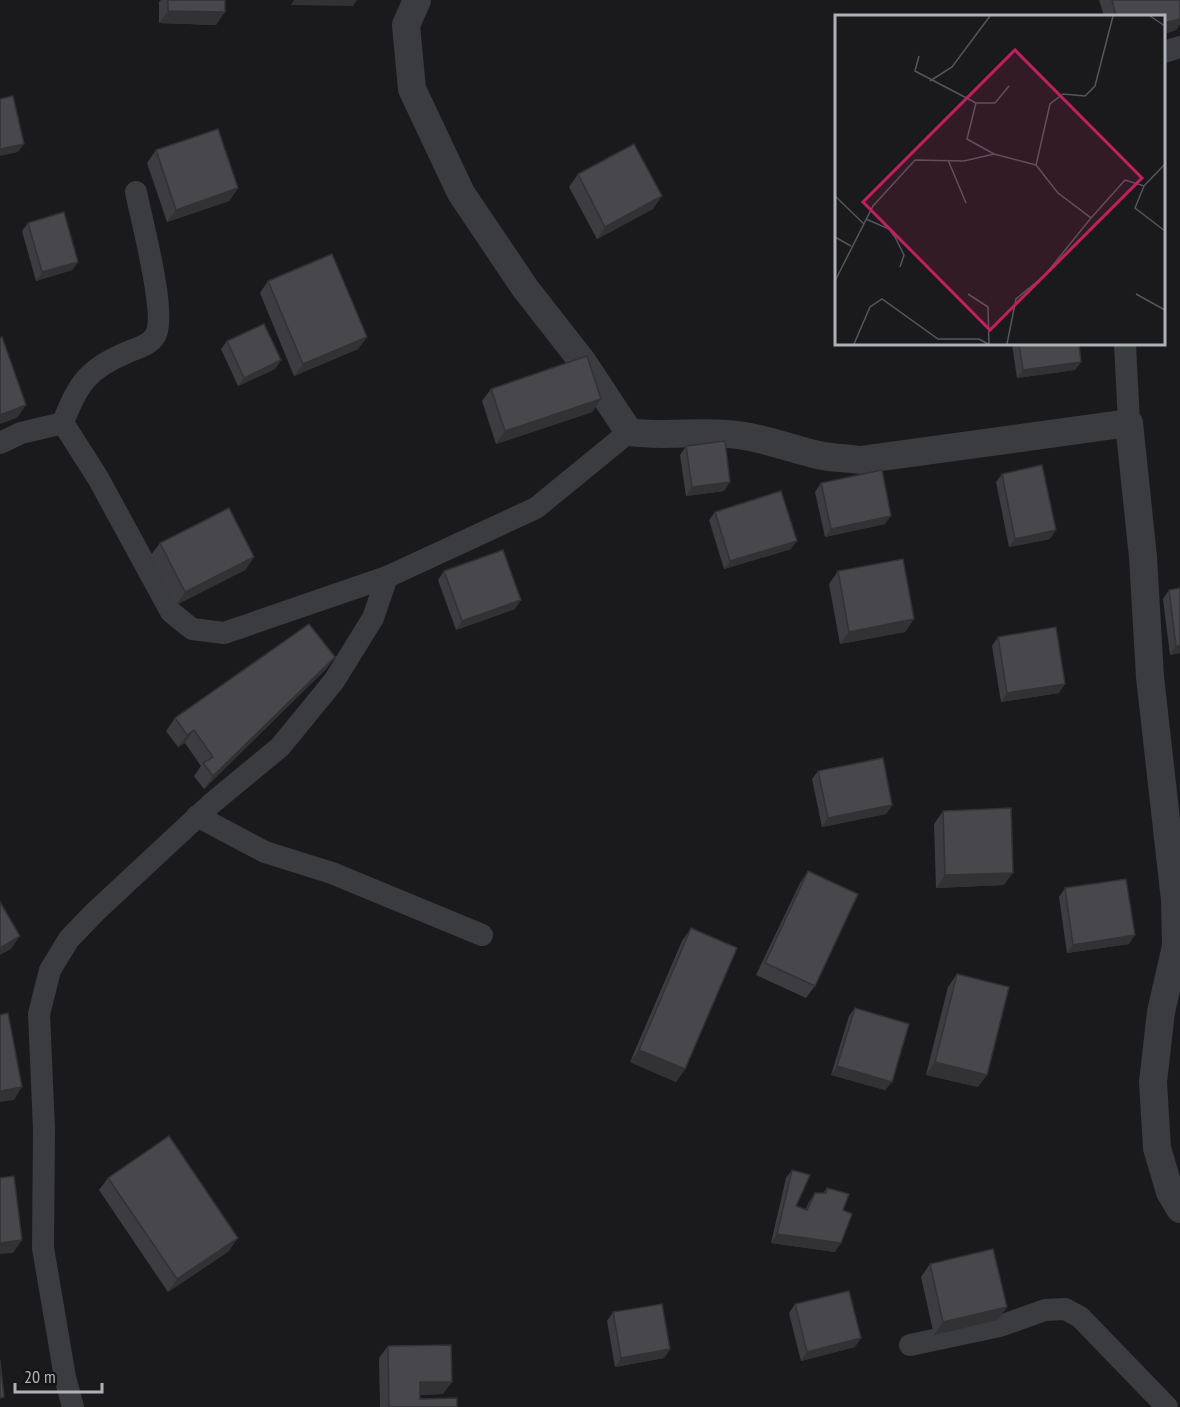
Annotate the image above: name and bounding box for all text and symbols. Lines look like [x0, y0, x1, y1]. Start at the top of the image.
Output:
inset map [835, 15, 1165, 345]
scale bar [15, 1356, 102, 1394]
text: 20 m [24, 1365, 56, 1388]

